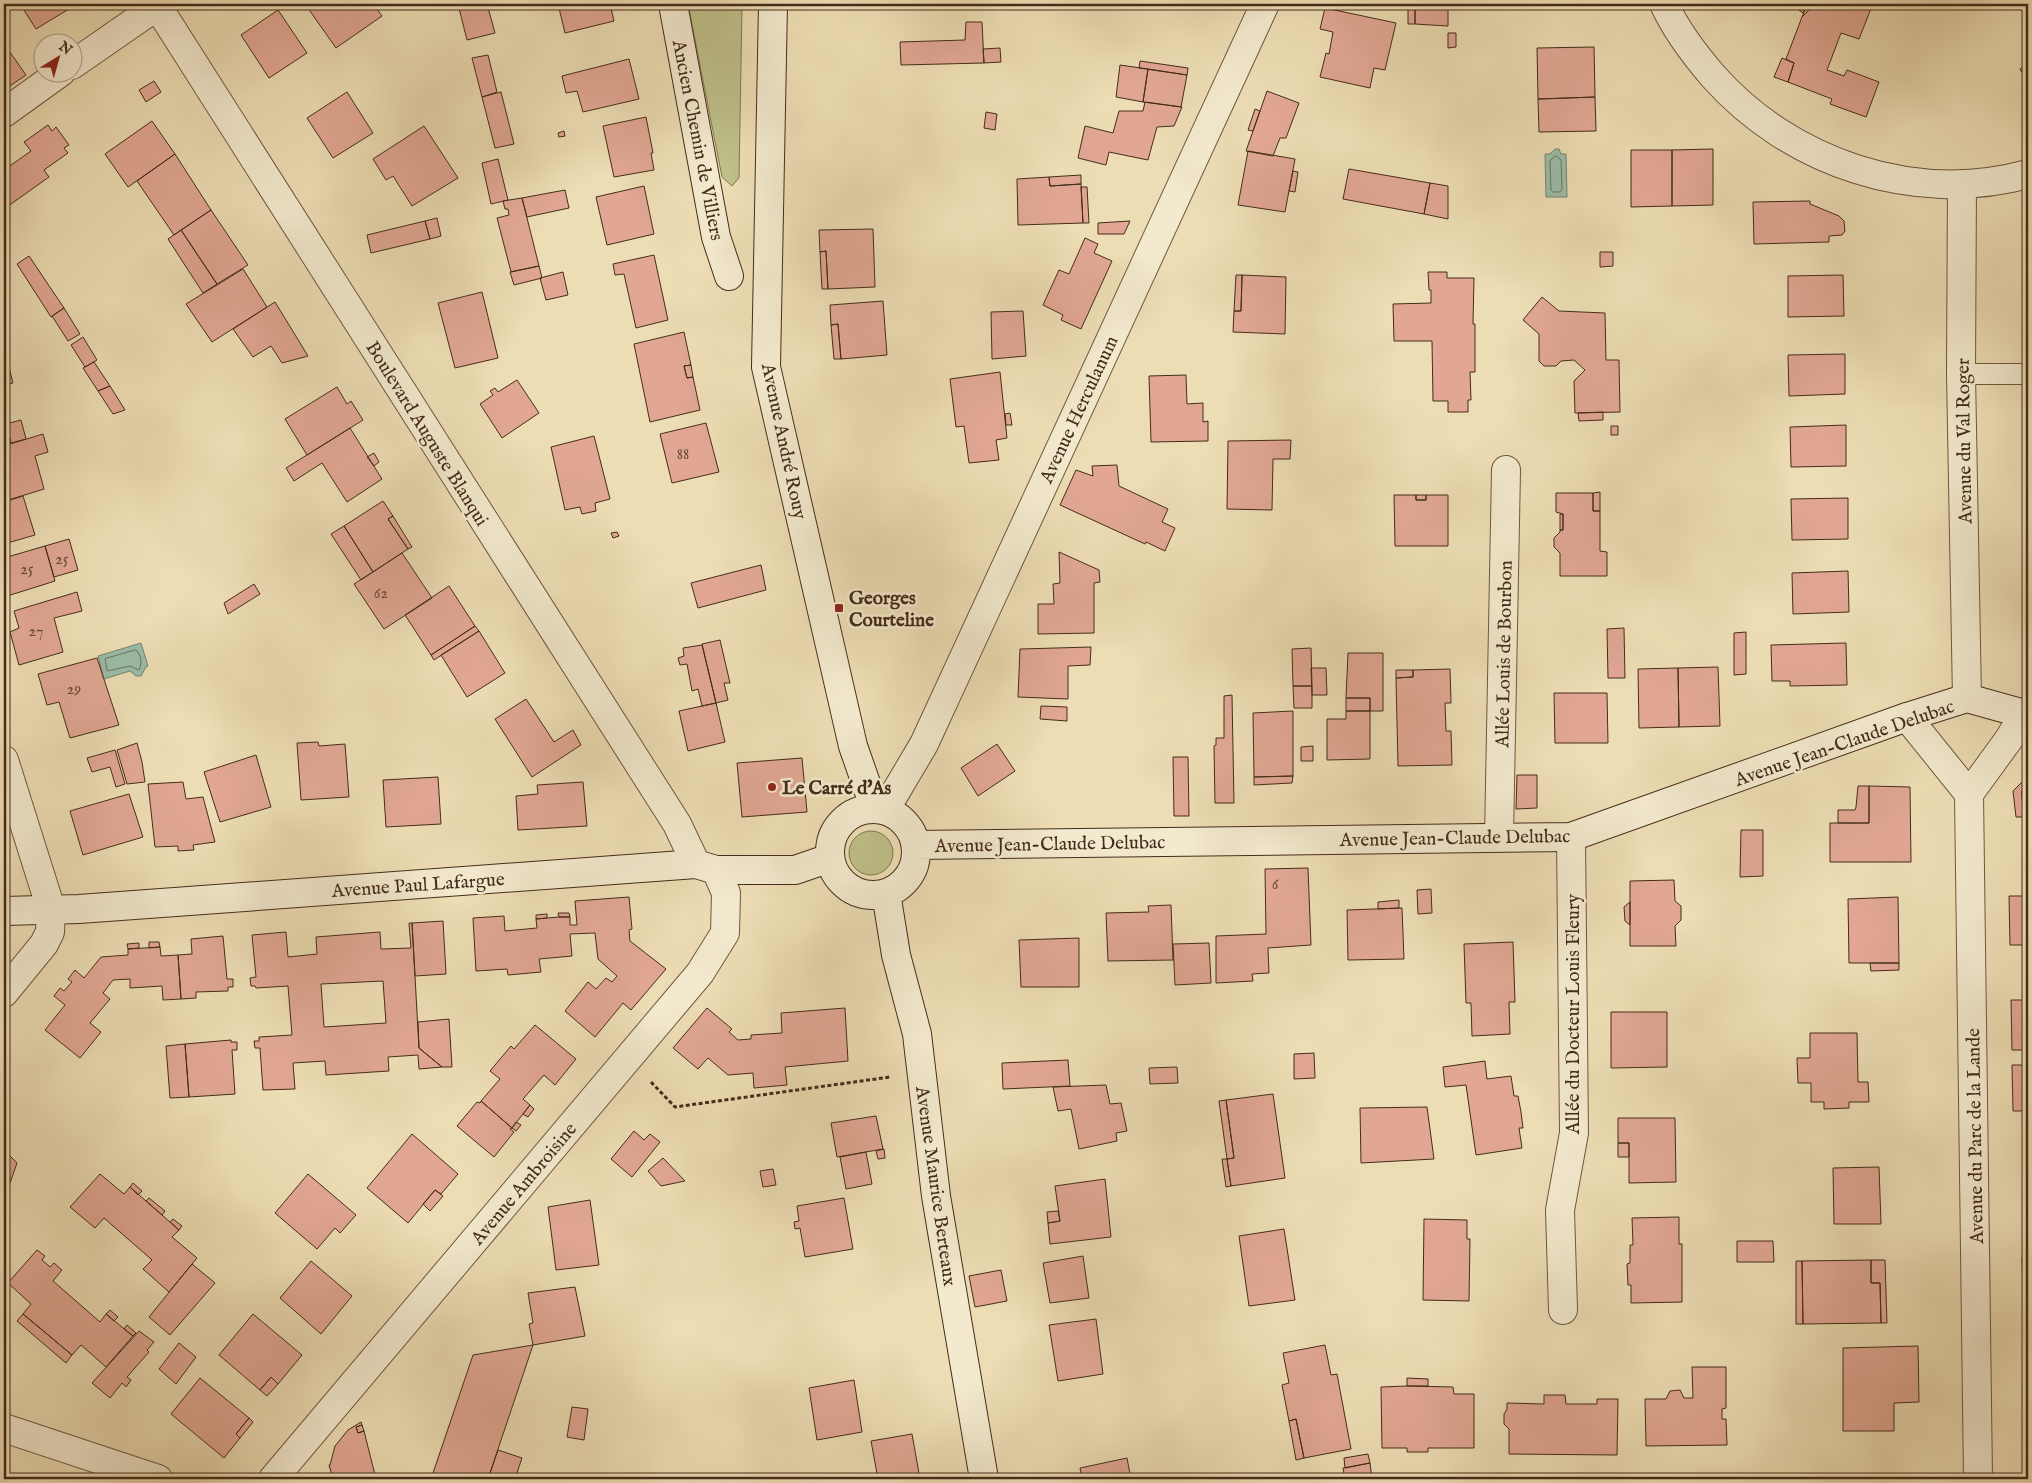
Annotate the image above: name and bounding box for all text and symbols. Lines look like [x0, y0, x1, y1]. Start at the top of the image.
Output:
north arrow [32, 32, 82, 82]
text: N [54, 37, 75, 59]
street label: Ancien Chemin de Villiers [666, 37, 728, 243]
street label: Avenue Herculanum [1035, 332, 1125, 488]
street label: Boulevard Auguste Blanqui [360, 337, 493, 531]
street label: Avenue du Val Roger [1952, 358, 1978, 525]
street label: Avenue André Rouy [755, 360, 811, 522]
house number: 88 [677, 445, 689, 465]
house number: 25 [55, 550, 69, 570]
house number: 25 [20, 560, 34, 580]
street label: Allée Louis de Bourbon [1491, 560, 1519, 749]
house number: 62 [374, 584, 388, 604]
place label: Georges Courteline [849, 587, 934, 633]
marker: Georges Courteline [833, 602, 845, 614]
house number: 27 [29, 622, 43, 642]
house number: 29 [67, 680, 81, 700]
street label: Avenue Jean-Claude Delubac [1731, 695, 1958, 793]
place label: Le Carré d'As [782, 777, 892, 801]
marker: Le Carré d'As [766, 781, 778, 793]
street label: Avenue Jean-Claude Delubac [1339, 825, 1571, 853]
street label: Avenue Jean-Claude Delubac [934, 831, 1166, 859]
street label: Avenue Paul Lafargue [330, 868, 506, 904]
house number: 6 [1272, 875, 1279, 895]
street label: Allée du Docteur Louis Fleury [1562, 893, 1586, 1135]
street label: Avenue du Parc de la Lande [1962, 1028, 1990, 1245]
street label: Avenue Maurice Berteaux [909, 1084, 961, 1288]
street label: Avenue Ambroisine [466, 1118, 583, 1251]

